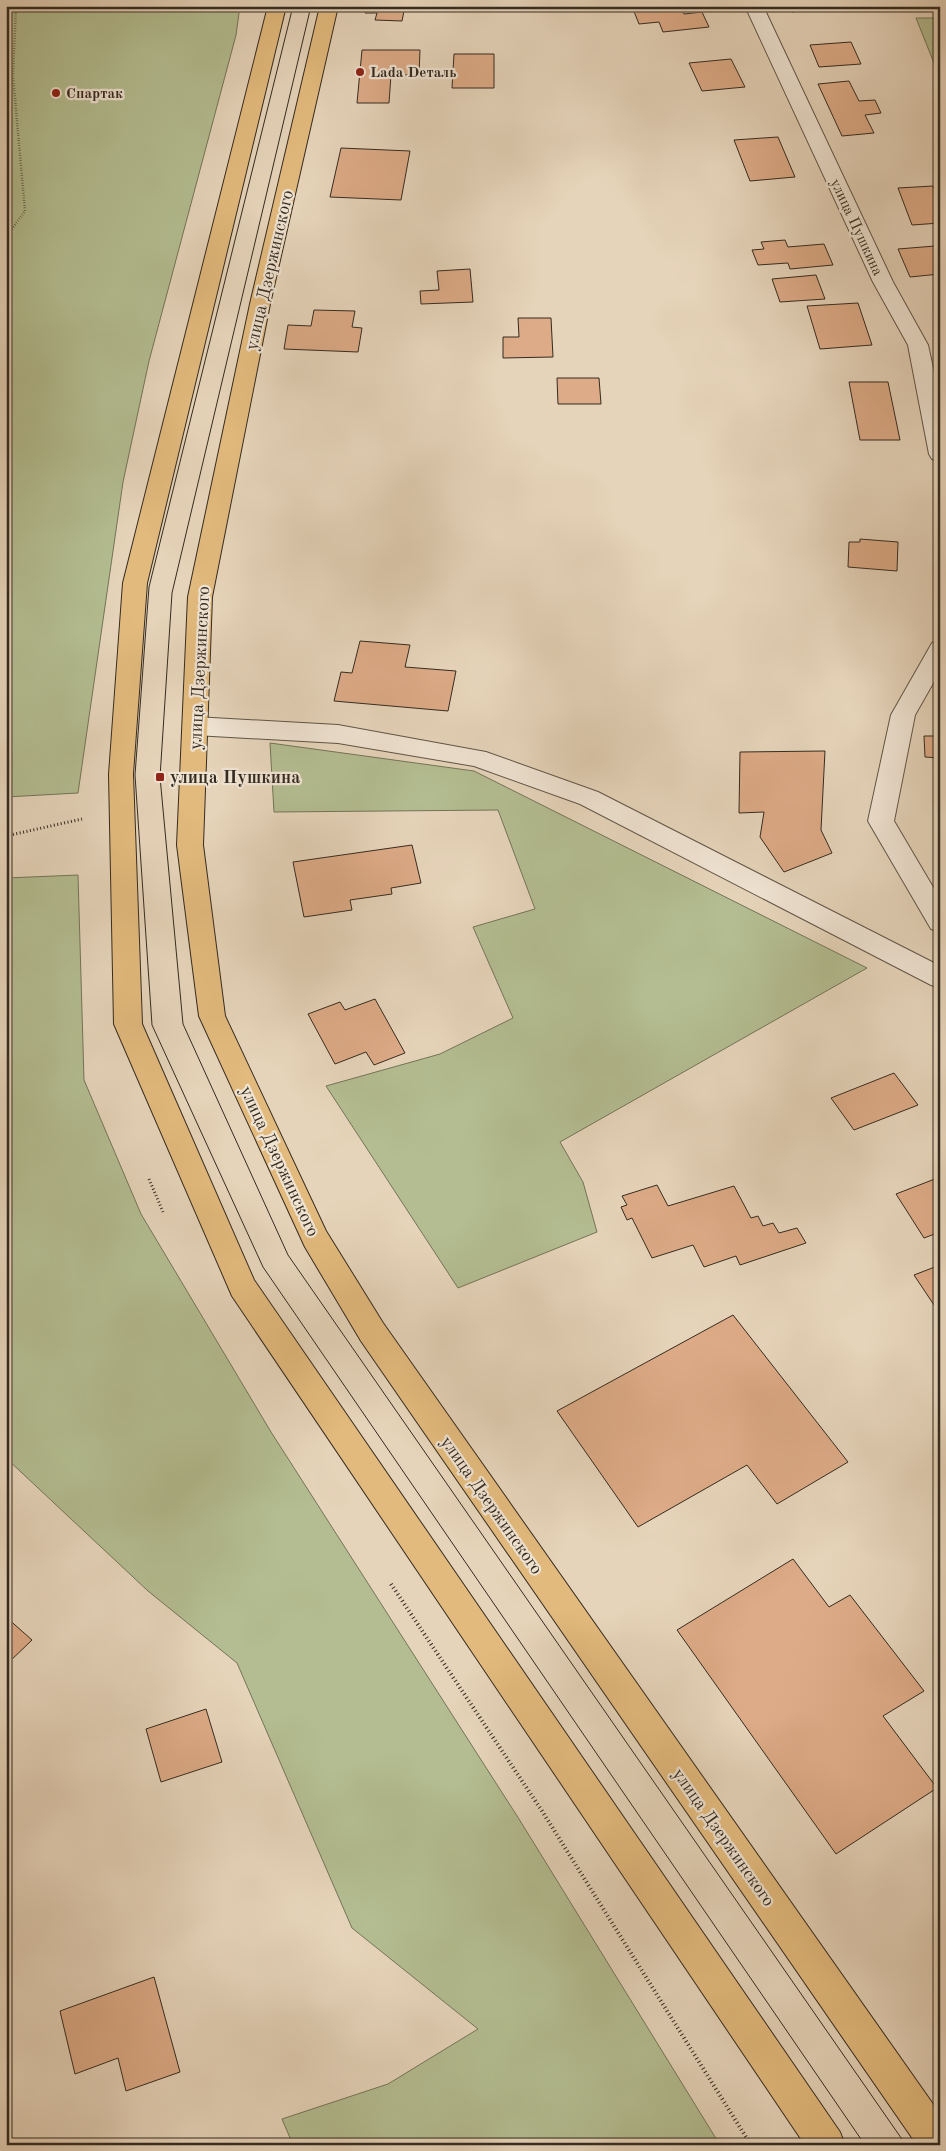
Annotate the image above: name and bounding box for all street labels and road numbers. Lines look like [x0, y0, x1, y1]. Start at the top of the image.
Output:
street label: улица Пушкина [827, 177, 885, 279]
street label: улица Дзержинского [243, 188, 297, 352]
street label: улица Дзержинского [187, 586, 213, 750]
street label: улица Дзержинского [236, 1083, 322, 1240]
street label: улица Дзержинского [437, 1433, 546, 1578]
street label: улица Дзержинского [669, 1765, 778, 1910]

